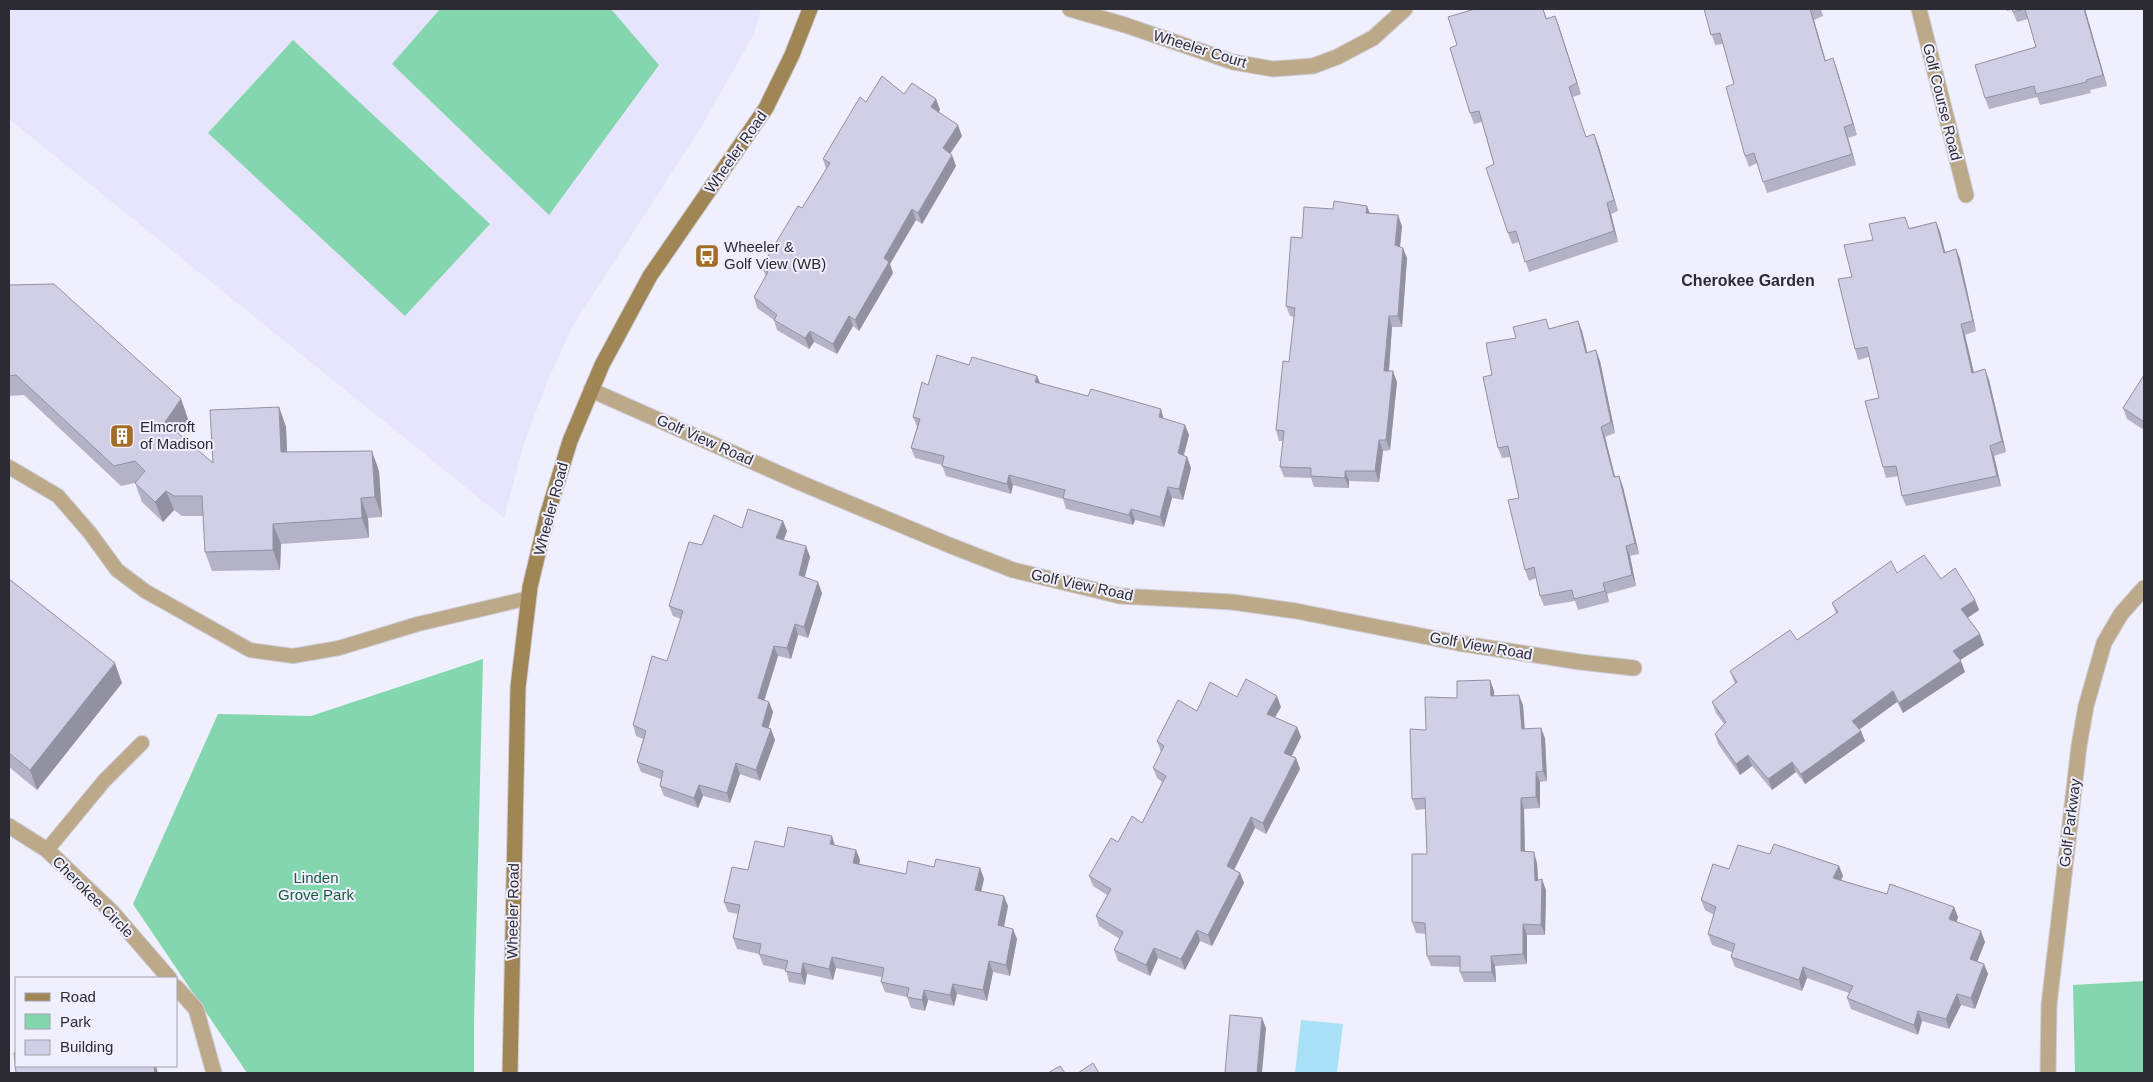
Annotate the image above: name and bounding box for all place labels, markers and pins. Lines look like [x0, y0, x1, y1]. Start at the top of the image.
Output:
place label: Wheeler & Golf View (WB) [724, 238, 826, 272]
bus stop icon: Wheeler & Golf View (WB) [694, 243, 720, 269]
place label: Elmcroft of Madison [140, 418, 213, 452]
building icon: Elmcroft of Madison [109, 423, 135, 449]

